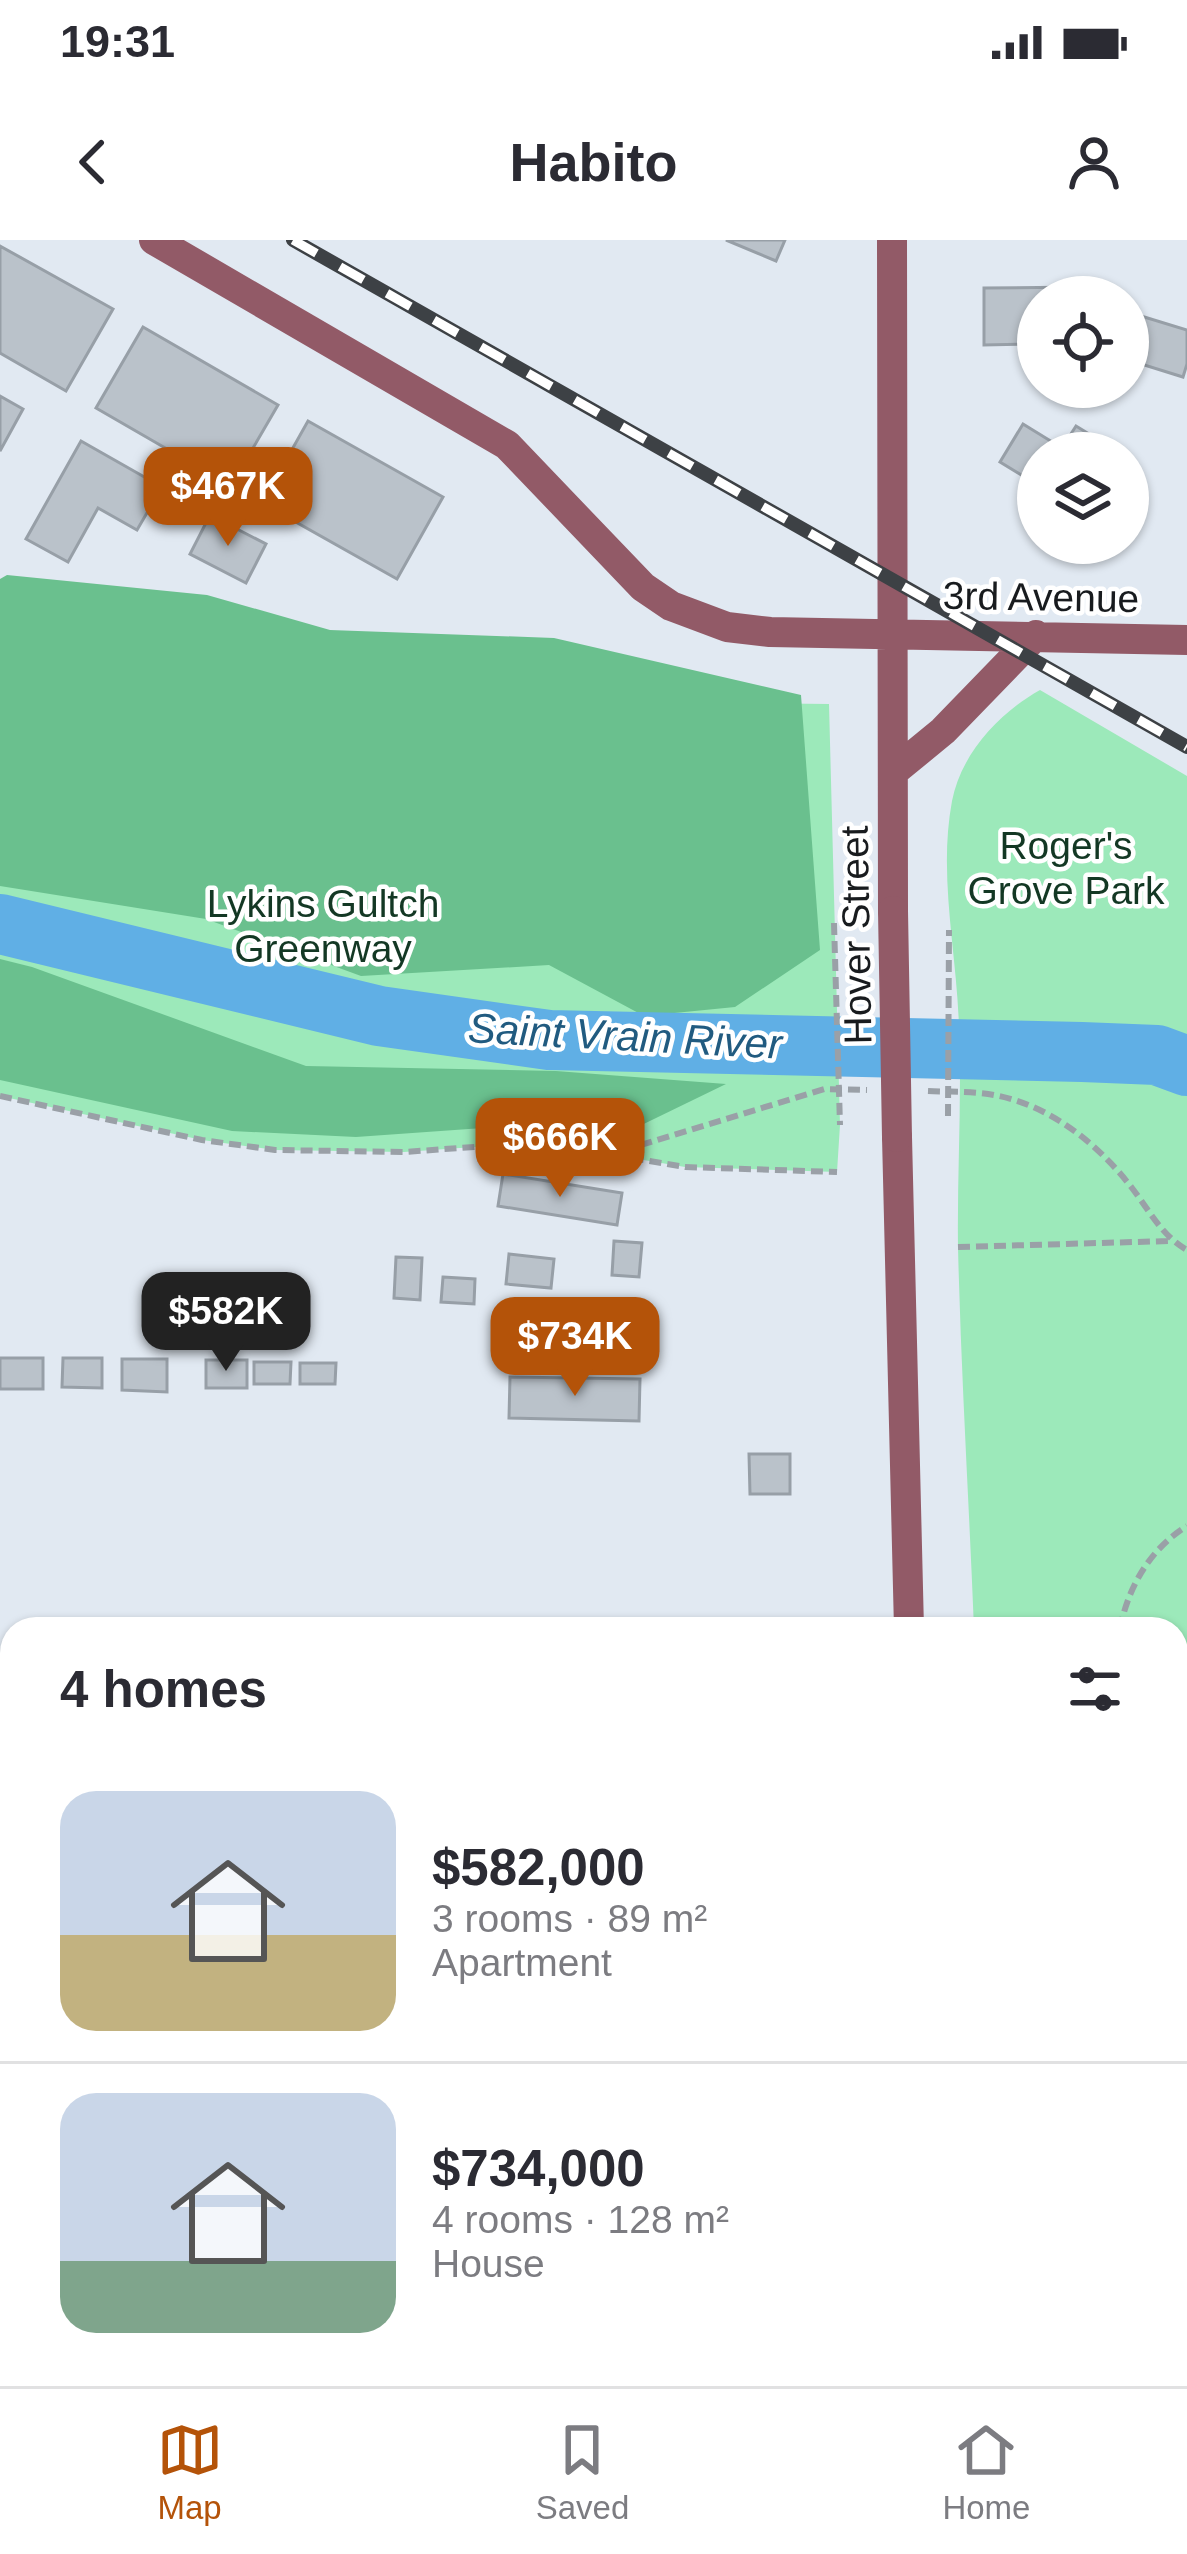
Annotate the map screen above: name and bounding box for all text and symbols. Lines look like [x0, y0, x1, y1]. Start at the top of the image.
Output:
text: 19:31 [60, 16, 175, 67]
icon: back [60, 129, 126, 195]
icon: person [1061, 129, 1127, 195]
text: Habito [510, 132, 678, 192]
map controls [1017, 276, 1149, 564]
button: locate [1017, 276, 1149, 408]
button: layers [1017, 432, 1149, 564]
pin: $467K [144, 447, 312, 549]
text: $467K [171, 464, 285, 507]
street label: 3rd Avenue [942, 574, 1140, 620]
park label: Roger's Grove Park [967, 824, 1165, 912]
street label: Hover Street [833, 825, 879, 1045]
park label: Lykins Gultch Greenway [207, 882, 439, 970]
water label: Saint Vrain River [467, 1004, 785, 1068]
pin: $666K [476, 1098, 644, 1200]
text: $666K [503, 1115, 617, 1158]
pin: $582K [142, 1272, 310, 1374]
text: $582K [169, 1289, 283, 1332]
pin: $734K [491, 1297, 659, 1399]
text: $734K [518, 1314, 632, 1357]
icon: filters [1062, 1656, 1128, 1722]
text: 4 homes [60, 1661, 267, 1718]
icon: home [156, 1839, 300, 1983]
text: $582,000 [432, 1839, 645, 1896]
text: 3 rooms · 89 m² [432, 1897, 707, 1940]
text: Apartment [432, 1941, 612, 1984]
text: $734,000 [432, 2140, 645, 2197]
icon: home [156, 2141, 300, 2285]
text: 4 rooms · 128 m² [432, 2198, 729, 2241]
text: House [432, 2242, 545, 2285]
tab: Map [157, 2417, 223, 2527]
tab: Saved [536, 2417, 629, 2527]
tab: Home [942, 2417, 1030, 2527]

